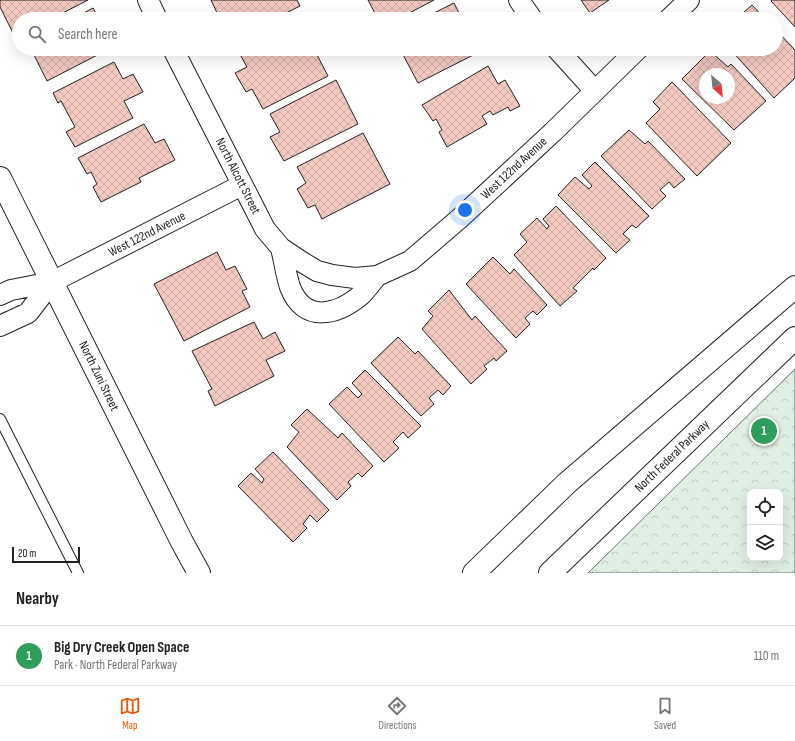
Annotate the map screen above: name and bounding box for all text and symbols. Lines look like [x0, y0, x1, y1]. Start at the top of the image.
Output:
search box [12, 12, 783, 56]
icon: search [26, 23, 48, 45]
text: Search here [58, 25, 118, 44]
north arrow [699, 68, 735, 104]
street label: West 122nd Avenue [478, 133, 550, 203]
street label: North Alcott Street [212, 135, 264, 217]
your location [455, 200, 475, 220]
street label: West 122nd Avenue [106, 208, 188, 260]
street label: North Zuni Street [75, 338, 123, 414]
street label: North Federal Parkway [631, 416, 713, 496]
pin: 1 [751, 416, 777, 446]
map controls [747, 489, 783, 561]
button: locate [747, 489, 783, 525]
button: layers [747, 525, 783, 561]
scale bar [12, 545, 80, 564]
text: 20 m [18, 547, 36, 560]
text: Nearby [16, 589, 59, 609]
text: Big Dry Creek Open Space [54, 638, 189, 657]
text: 1 [26, 648, 32, 664]
text: 110 m [754, 648, 779, 664]
text: Park · North Federal Parkway [54, 657, 177, 673]
tab: Map [119, 695, 141, 732]
tab: Directions [379, 695, 416, 732]
tab: Saved [654, 695, 676, 732]

